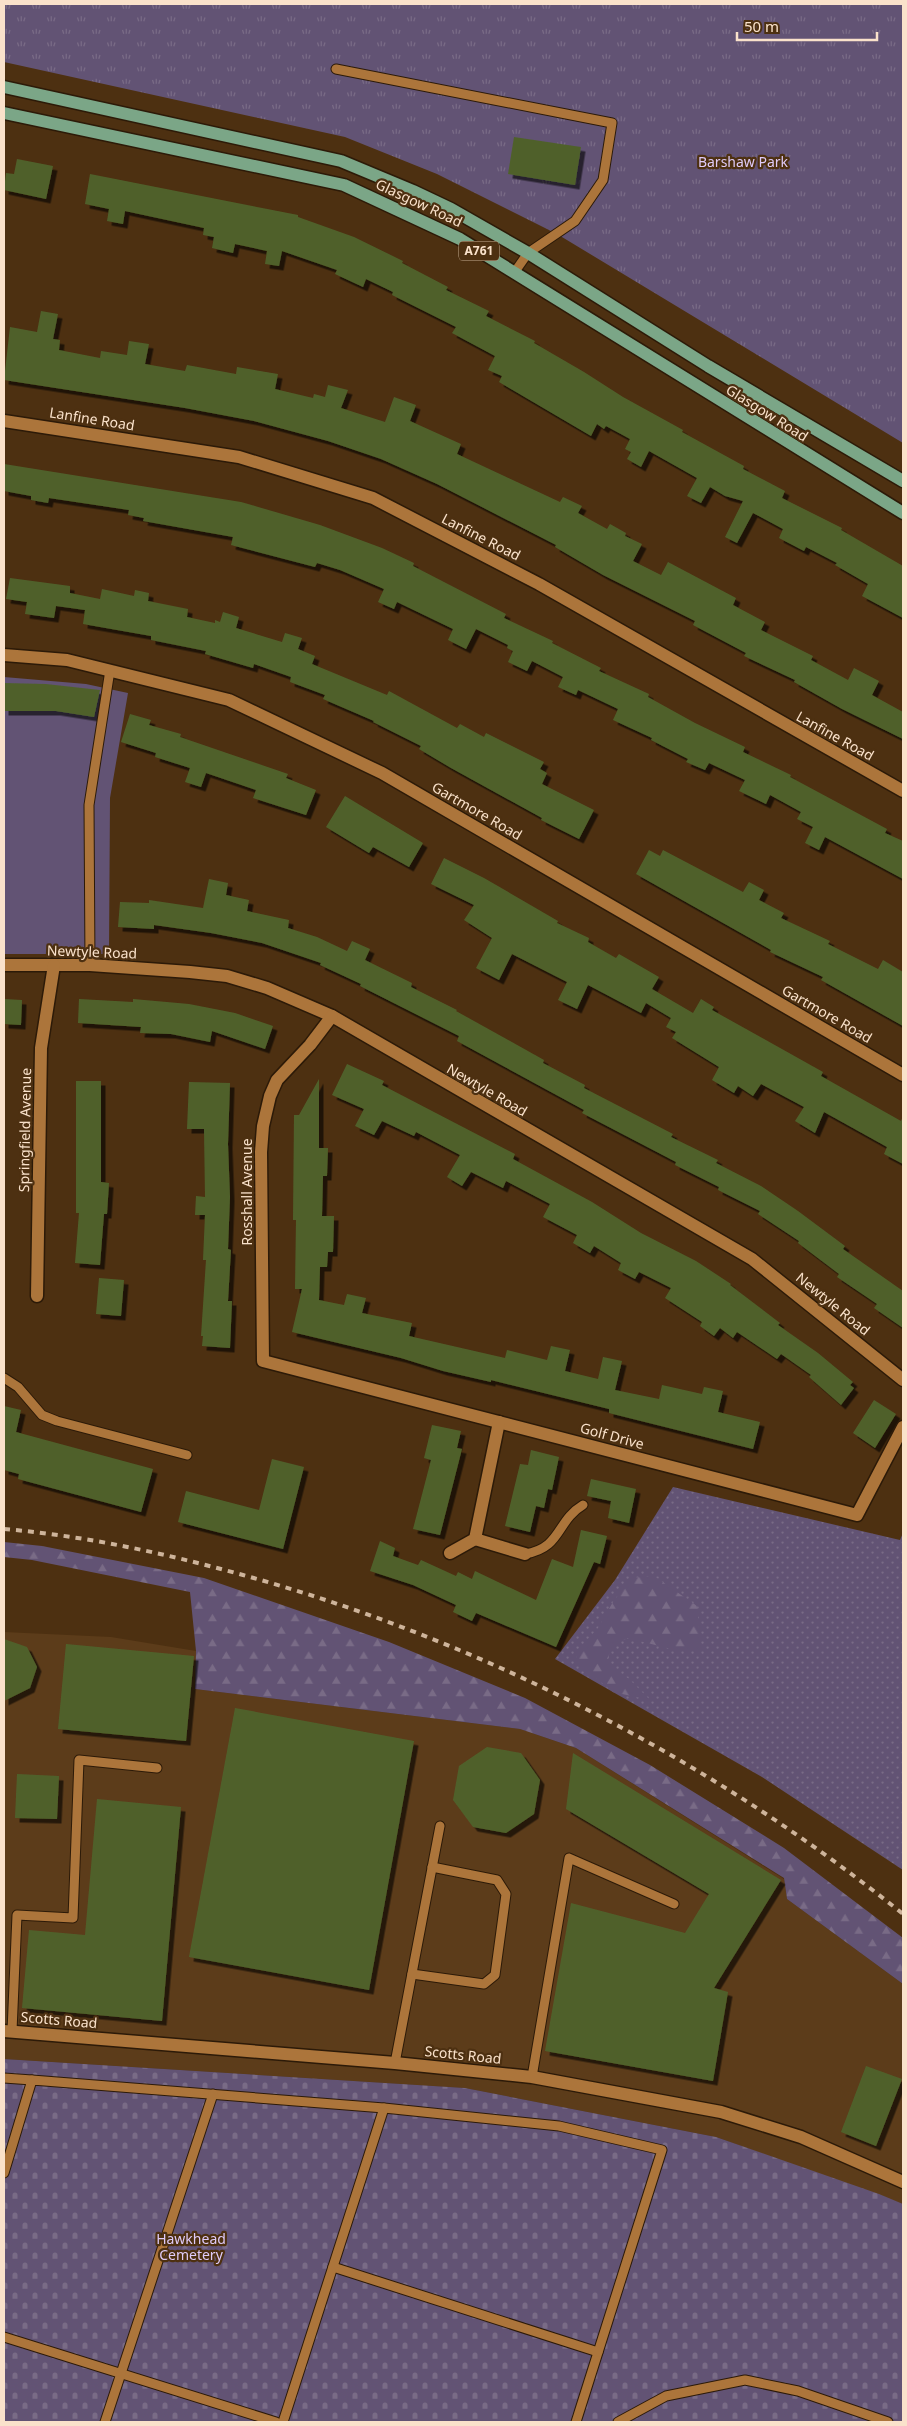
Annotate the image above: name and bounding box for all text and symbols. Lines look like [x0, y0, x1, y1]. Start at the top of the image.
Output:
scale bar [737, 10, 877, 42]
text: 50 m [744, 16, 779, 36]
park label: Barshaw Park [698, 152, 789, 171]
street label: Glasgow Road [373, 174, 466, 231]
road number: A761 [459, 242, 499, 260]
street label: Glasgow Road [723, 380, 812, 445]
street label: Lanfine Road [48, 402, 136, 435]
street label: Lanfine Road [439, 509, 524, 565]
street label: Lanfine Road [793, 706, 878, 765]
street label: Gartmore Road [429, 777, 526, 844]
street label: Newtyle Road [47, 940, 137, 963]
street label: Gartmore Road [779, 980, 876, 1047]
street label: Newtyle Road [443, 1059, 531, 1120]
street label: Springfield Avenue [14, 1068, 35, 1192]
street label: Rosshall Avenue [237, 1138, 256, 1246]
street label: Newtyle Road [792, 1268, 874, 1339]
street label: Golf Drive [578, 1418, 646, 1453]
street label: Scotts Road [20, 2007, 98, 2032]
street label: Scotts Road [424, 2041, 502, 2068]
park label: Hawkhead Cemetery [156, 2229, 226, 2264]

